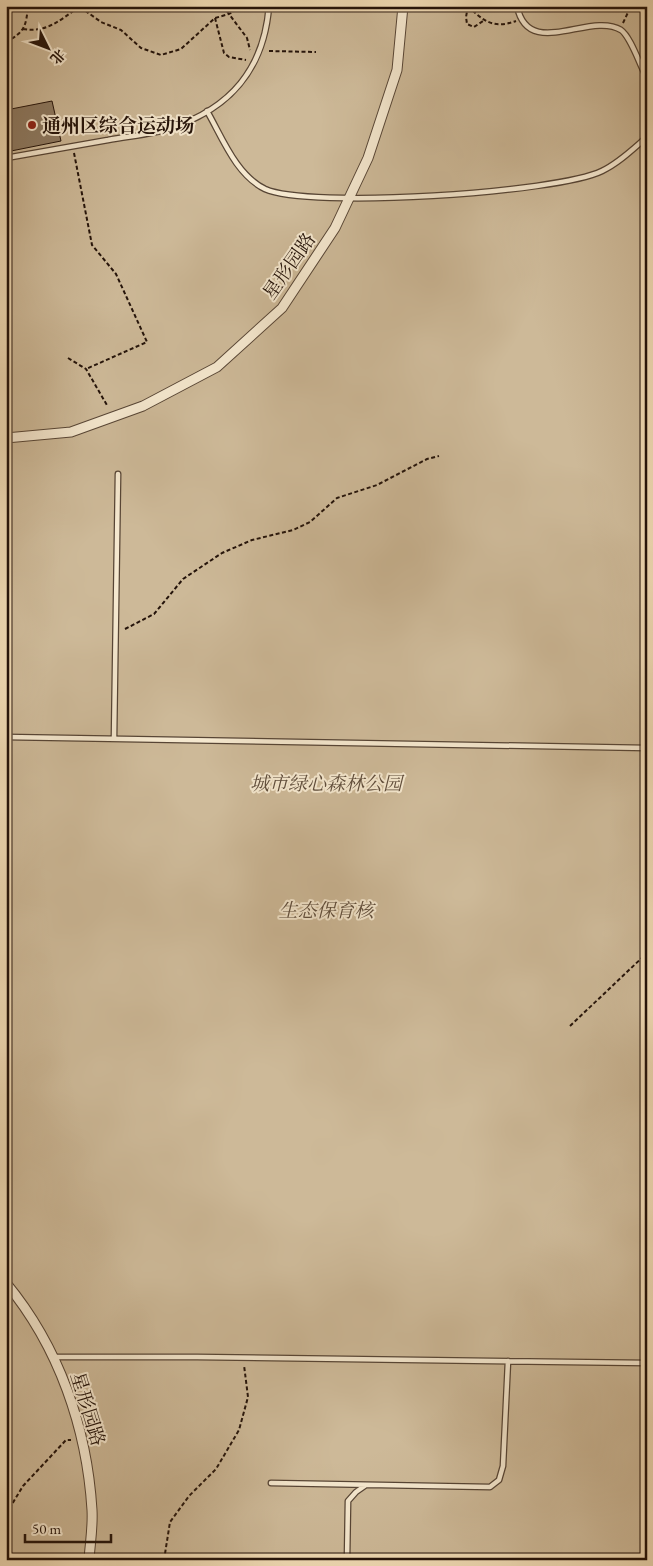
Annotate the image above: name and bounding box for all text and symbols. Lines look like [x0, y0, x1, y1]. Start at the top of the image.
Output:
north arrow [22, 22, 72, 72]
text: 北 [46, 45, 69, 68]
place label: 通州区综合运动场 [42, 113, 194, 138]
marker: 通州区综合运动场 [26, 119, 38, 131]
street label: 星形园路 [257, 228, 321, 304]
park label: 城市绿心森林公园 [250, 771, 405, 796]
park label: 生态保育核 [278, 898, 376, 923]
street label: 星形园路 [65, 1369, 111, 1449]
scale bar [25, 1511, 111, 1543]
text: 50 m [32, 1519, 61, 1538]

